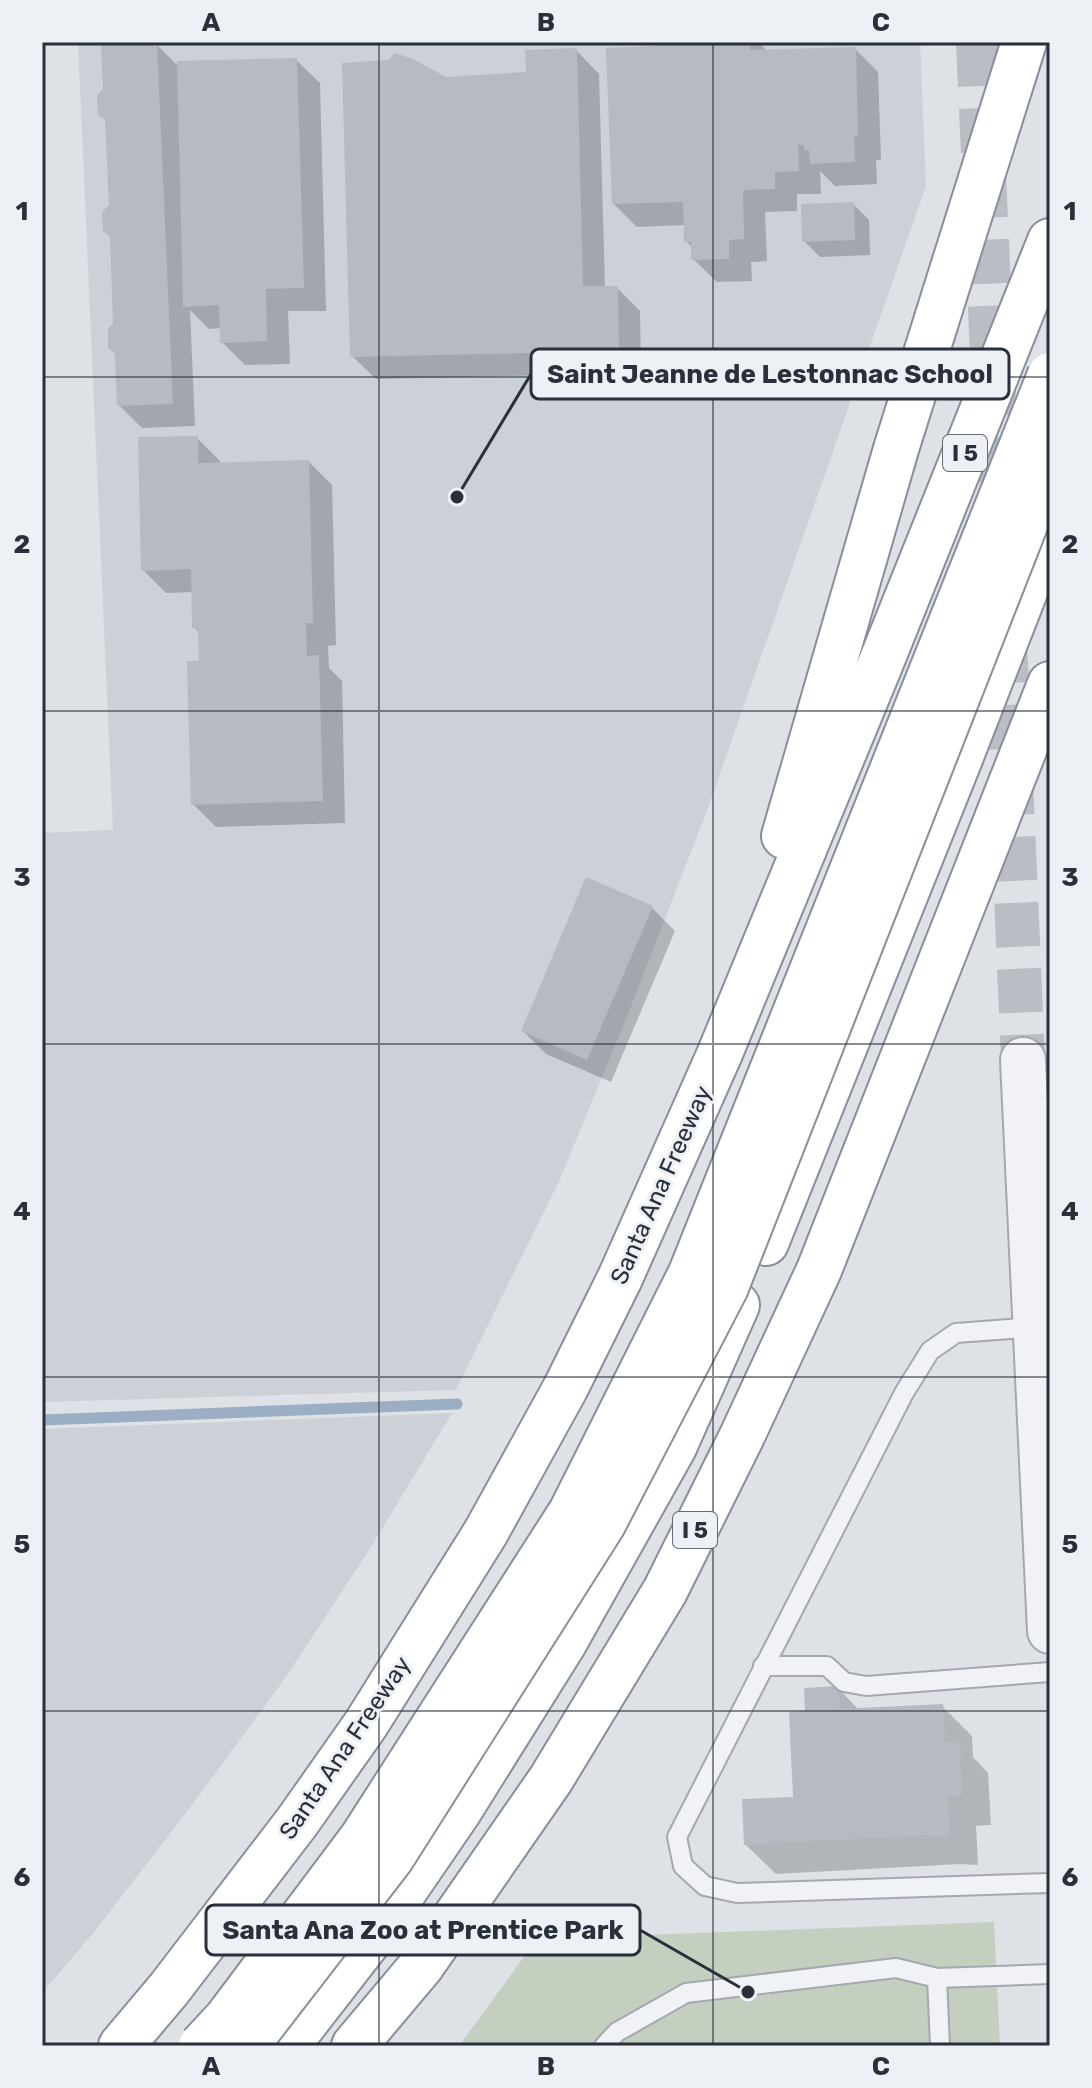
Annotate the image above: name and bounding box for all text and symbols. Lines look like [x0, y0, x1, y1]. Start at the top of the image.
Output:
text: A [202, 7, 221, 38]
text: B [537, 7, 555, 38]
text: C [872, 7, 890, 38]
text: 1 [16, 196, 28, 227]
text: 1 [1064, 196, 1076, 227]
callout: Saint Jeanne de Lestonnac School [531, 349, 1009, 399]
text: Saint Jeanne de Lestonnac School [547, 359, 993, 390]
road number: I 5 [943, 435, 987, 471]
text: 2 [14, 529, 30, 560]
text: 2 [1062, 529, 1078, 560]
text: 3 [13, 862, 31, 893]
text: 3 [1061, 862, 1079, 893]
street label: Santa Ana Freeway [605, 1081, 717, 1289]
text: 4 [13, 1196, 31, 1227]
text: 4 [1061, 1196, 1079, 1227]
road number: I 5 [673, 1512, 717, 1548]
text: 5 [14, 1529, 30, 1560]
text: 5 [1062, 1529, 1078, 1560]
street label: Santa Ana Freeway [273, 1651, 417, 1845]
text: 6 [14, 1862, 31, 1893]
text: 6 [1062, 1862, 1079, 1893]
callout: Santa Ana Zoo at Prentice Park [206, 1905, 640, 1955]
text: Santa Ana Zoo at Prentice Park [222, 1915, 625, 1946]
text: A [202, 2051, 221, 2082]
text: B [537, 2051, 555, 2082]
text: C [872, 2051, 890, 2082]

